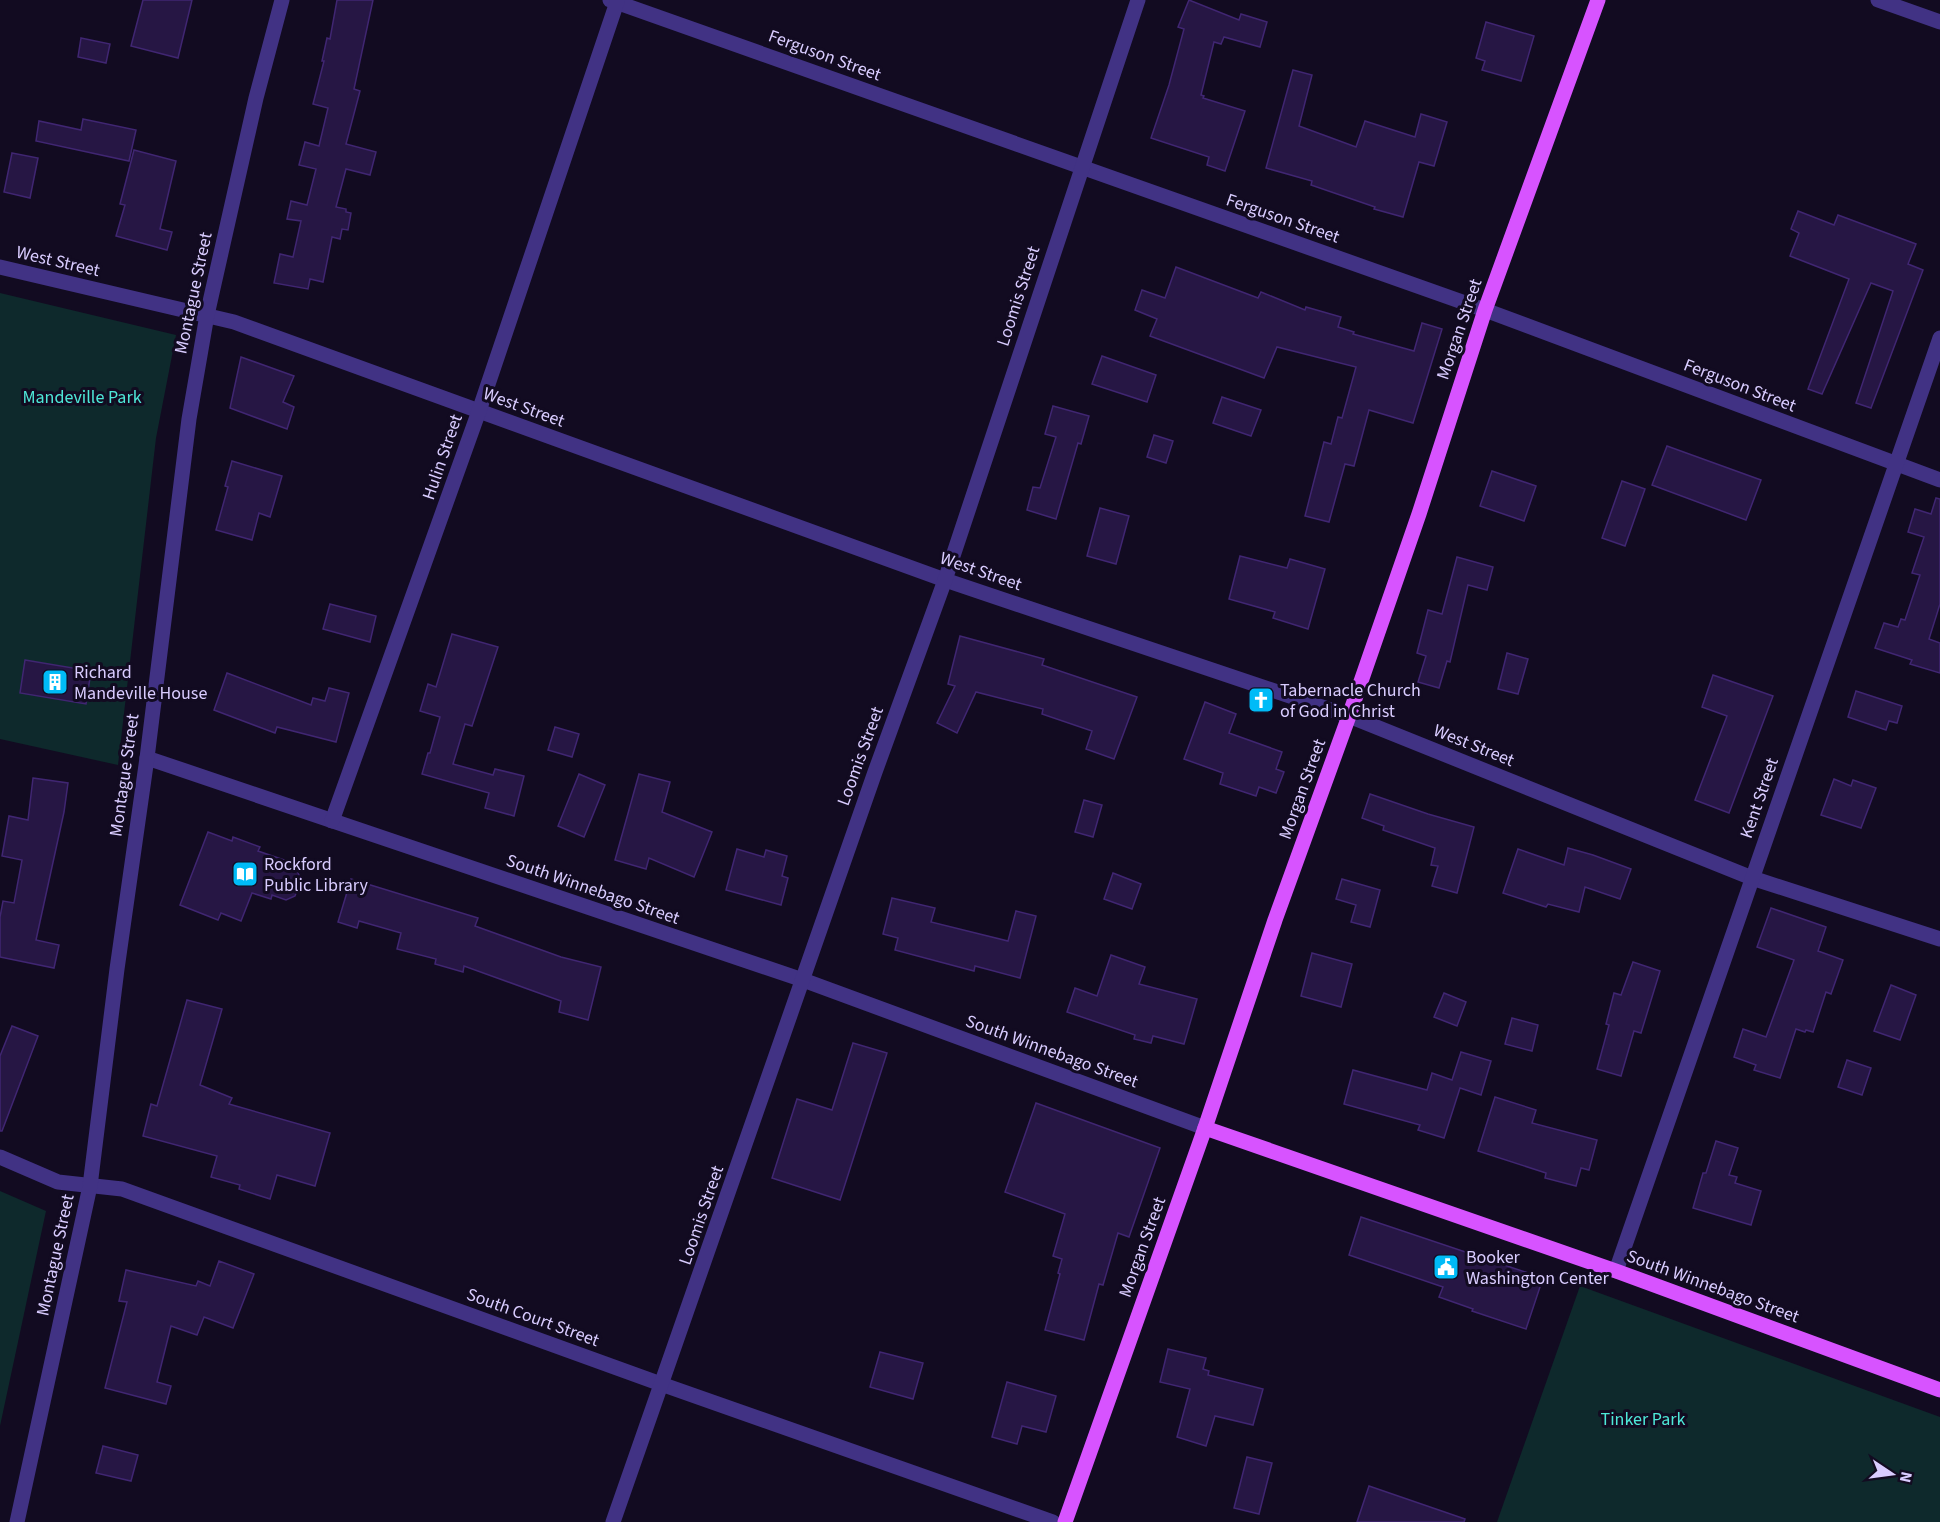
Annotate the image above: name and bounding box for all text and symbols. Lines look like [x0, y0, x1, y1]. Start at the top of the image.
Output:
street label: Ferguson Street [765, 23, 885, 87]
street label: Ferguson Street [1223, 187, 1343, 250]
street label: Montague Street [168, 230, 219, 356]
street label: West Street [14, 240, 102, 283]
street label: Loomis Street [991, 243, 1046, 349]
street label: Morgan Street [1431, 275, 1488, 383]
street label: Ferguson Street [1680, 353, 1800, 418]
street label: West Street [480, 381, 568, 434]
park label: Mandeville Park [22, 385, 142, 410]
street label: Hulin Street [416, 411, 469, 503]
street label: West Street [937, 546, 1025, 597]
place label: Richard Mandeville House [74, 660, 207, 706]
building icon: Richard Mandeville House [40, 667, 70, 697]
place label: Tabernacle Church of God in Christ [1280, 678, 1421, 724]
church icon: Tabernacle Church of God in Christ [1246, 685, 1276, 715]
street label: Loomis Street [831, 703, 890, 809]
street label: Montague Street [103, 712, 145, 838]
street label: West Street [1430, 718, 1518, 773]
street label: Morgan Street [1273, 735, 1332, 843]
street label: Kent Street [1734, 754, 1785, 842]
street label: South Winnebago Street [503, 848, 683, 931]
place label: Rockford Public Library [264, 852, 368, 898]
library icon: Rockford Public Library [230, 859, 260, 889]
street label: South Winnebago Street [962, 1009, 1142, 1094]
street label: Loomis Street [673, 1162, 730, 1268]
street label: Montague Street [30, 1192, 81, 1318]
street label: Morgan Street [1113, 1193, 1172, 1301]
street label: South Winnebago Street [1623, 1244, 1803, 1329]
place label: Booker Washington Center [1466, 1245, 1609, 1291]
public building icon: Booker Washington Center [1431, 1252, 1461, 1282]
street label: South Court Street [463, 1282, 603, 1353]
park label: Tinker Park [1601, 1407, 1686, 1432]
north arrow [1862, 1444, 1922, 1504]
text: N [1894, 1469, 1918, 1485]

